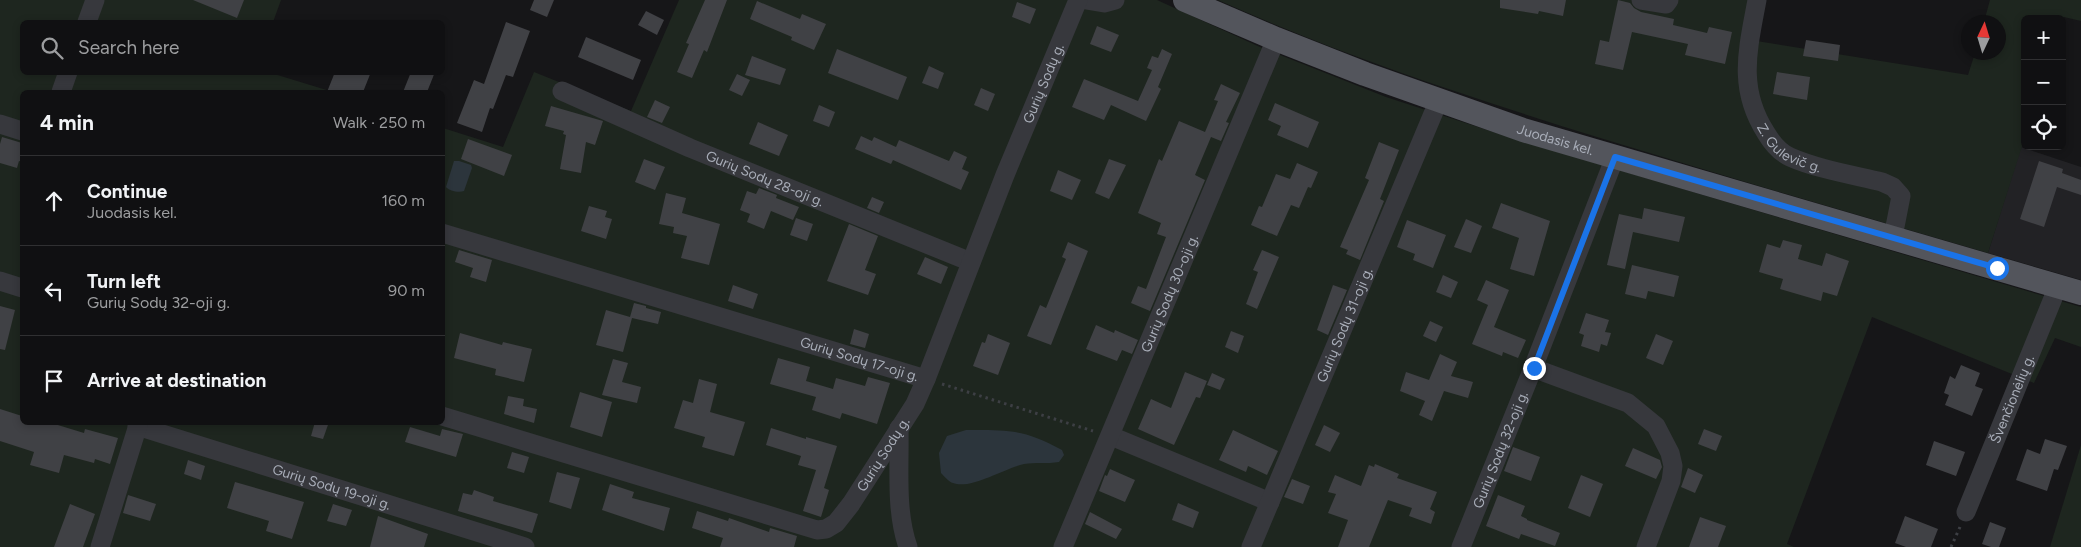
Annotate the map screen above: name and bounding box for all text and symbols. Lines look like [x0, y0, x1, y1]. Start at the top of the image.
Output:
north arrow [1961, 15, 2006, 60]
map controls [2021, 15, 2066, 150]
button: + [2021, 15, 2066, 60]
search box [20, 20, 445, 75]
icon: search [38, 34, 66, 62]
text: Search here [78, 36, 180, 59]
street label: Gurių Sodų g. [1019, 41, 1067, 126]
button: − [2021, 60, 2066, 105]
button: locate [2021, 105, 2066, 150]
text: 4 min [40, 110, 94, 135]
text: Walk · 250 m [333, 113, 425, 132]
street label: Juodasis kel. [1515, 120, 1596, 159]
street label: Z. Gulevič g. [1753, 120, 1823, 176]
street label: Gurių Sodų 28-oji g. [703, 147, 827, 210]
text: Continue [87, 180, 167, 203]
icon: ahead [40, 187, 68, 215]
text: 160 m [382, 191, 425, 210]
text: Juodasis kel. [87, 203, 177, 222]
street label: Gurių Sodų 30-oji g. [1137, 232, 1202, 355]
route start [1986, 257, 2009, 280]
street label: Gurių Sodų 31-oji g. [1313, 265, 1376, 385]
text: Turn left [87, 270, 161, 293]
icon: left [40, 277, 68, 305]
text: 90 m [388, 281, 425, 300]
text: Gurių Sodų 32-oji g. [87, 293, 230, 312]
street label: Gurių Sodų 17-oji g. [798, 333, 921, 385]
street label: Švenčionėlių g. [1986, 352, 2038, 446]
route end [1523, 357, 1546, 380]
icon: arrive [40, 367, 68, 395]
text: Arrive at destination [87, 369, 266, 392]
street label: Gurių Sodų 32-oji g. [1469, 388, 1531, 511]
street label: Gurių Sodų g. [853, 414, 913, 495]
street label: Gurių Sodų 19-oji g. [270, 460, 393, 513]

